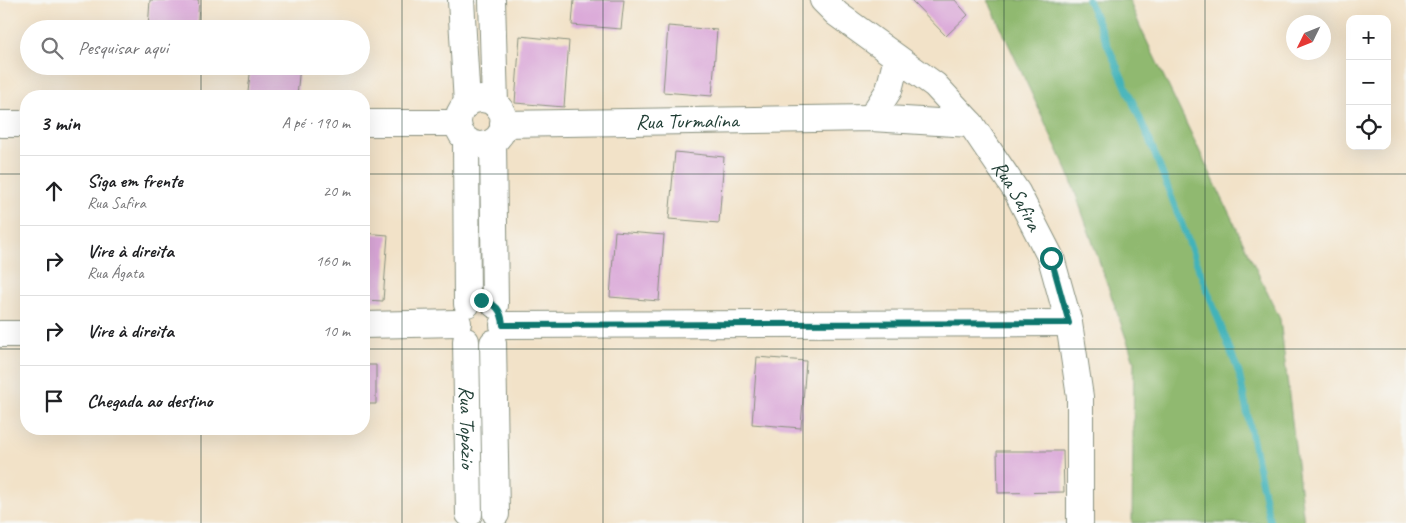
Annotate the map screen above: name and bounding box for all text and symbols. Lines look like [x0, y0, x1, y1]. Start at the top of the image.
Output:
north arrow [1286, 15, 1331, 60]
map controls [1346, 15, 1391, 150]
button: + [1346, 15, 1391, 60]
search box [20, 20, 370, 75]
icon: search [38, 34, 66, 62]
text: Pesquisar aqui [78, 36, 168, 60]
button: − [1346, 60, 1391, 105]
button: locate [1346, 105, 1391, 150]
street label: Rua Turmalina [635, 107, 741, 135]
text: 3 min [40, 110, 80, 136]
text: A pé · 190 m [282, 113, 350, 133]
street label: Rua Safira [986, 155, 1048, 237]
text: Siga em frente [87, 169, 183, 193]
icon: ahead [40, 177, 68, 205]
text: 20 m [323, 181, 350, 201]
text: Rua Safira [87, 193, 146, 213]
text: Vire à direita [87, 239, 174, 263]
icon: right [40, 247, 68, 275]
route start [1040, 247, 1063, 270]
text: 160 m [316, 251, 350, 271]
text: Rua Ágata [87, 263, 144, 283]
route end [470, 289, 493, 312]
icon: right [40, 317, 68, 345]
text: Vire à direita [87, 319, 174, 343]
text: 10 m [323, 321, 350, 341]
street label: Rua Topázio [454, 386, 481, 471]
icon: arrive [40, 387, 68, 415]
text: Chegada ao destino [87, 389, 213, 413]

